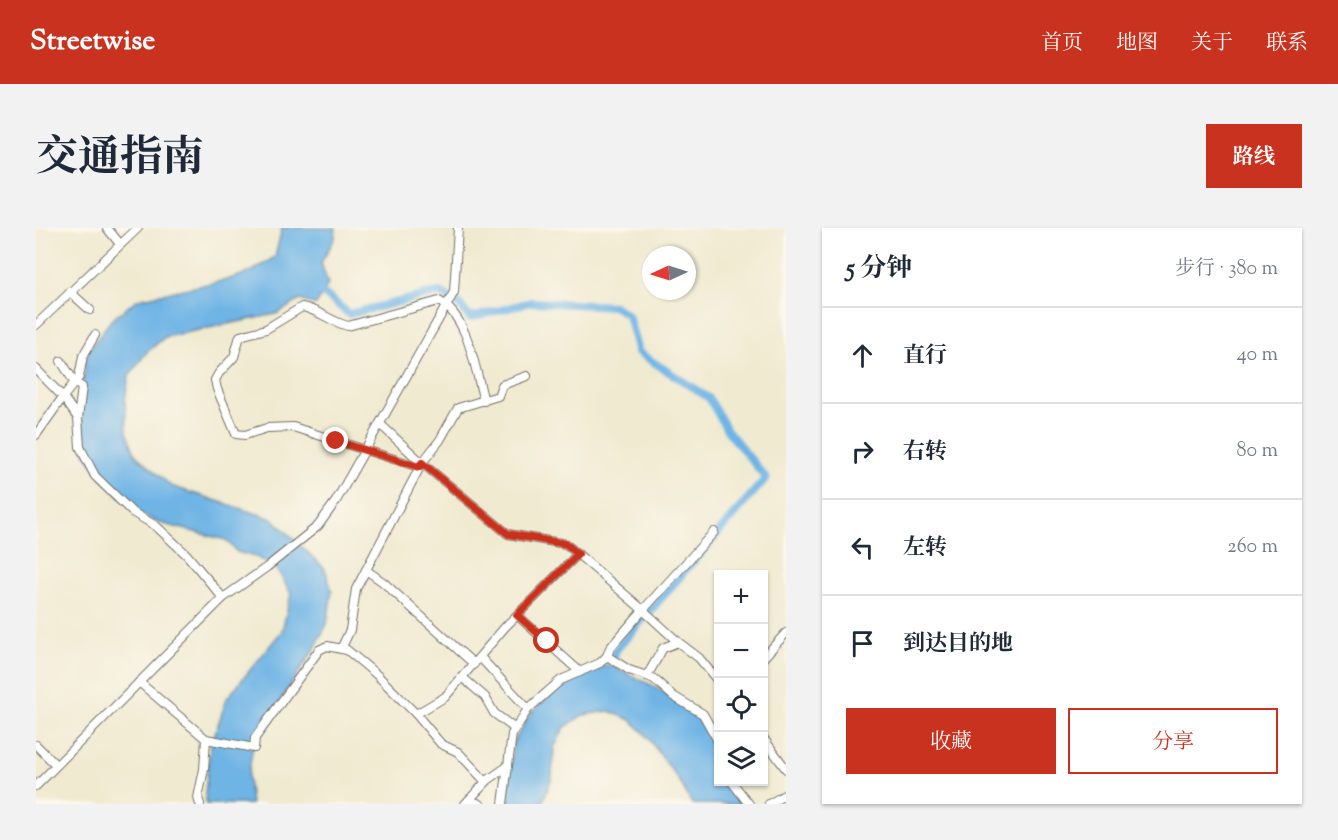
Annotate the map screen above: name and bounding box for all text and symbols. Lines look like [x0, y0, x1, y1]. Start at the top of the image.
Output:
text: Streetwise [30, 22, 155, 62]
text: 首页 [1041, 29, 1083, 59]
text: 地图 [1116, 29, 1158, 59]
text: 关于 [1191, 29, 1233, 59]
text: 联系 [1266, 29, 1308, 59]
button: 路线 [1206, 124, 1302, 188]
text: 交通指南 [36, 130, 204, 190]
north arrow [642, 246, 696, 300]
text: 5 分钟 [846, 251, 912, 288]
text: 步行 · 380 m [1175, 255, 1278, 284]
icon: ahead [846, 339, 879, 372]
text: 直行 [903, 341, 947, 373]
text: 40 m [1237, 341, 1278, 370]
route end [322, 427, 348, 453]
icon: right [846, 435, 879, 468]
text: 右转 [903, 437, 947, 469]
text: 80 m [1237, 437, 1278, 466]
icon: left [846, 531, 879, 564]
text: 左转 [903, 533, 947, 565]
text: 260 m [1227, 533, 1278, 562]
map controls [714, 570, 768, 786]
button: + [714, 570, 768, 624]
button: − [714, 624, 768, 678]
route start [533, 627, 559, 653]
icon: arrive [846, 627, 879, 660]
text: 到达目的地 [903, 629, 1013, 661]
button: locate [714, 678, 768, 732]
button: 收藏 [846, 708, 1056, 774]
button: 分享 [1068, 708, 1278, 774]
button: layers [714, 732, 768, 786]

